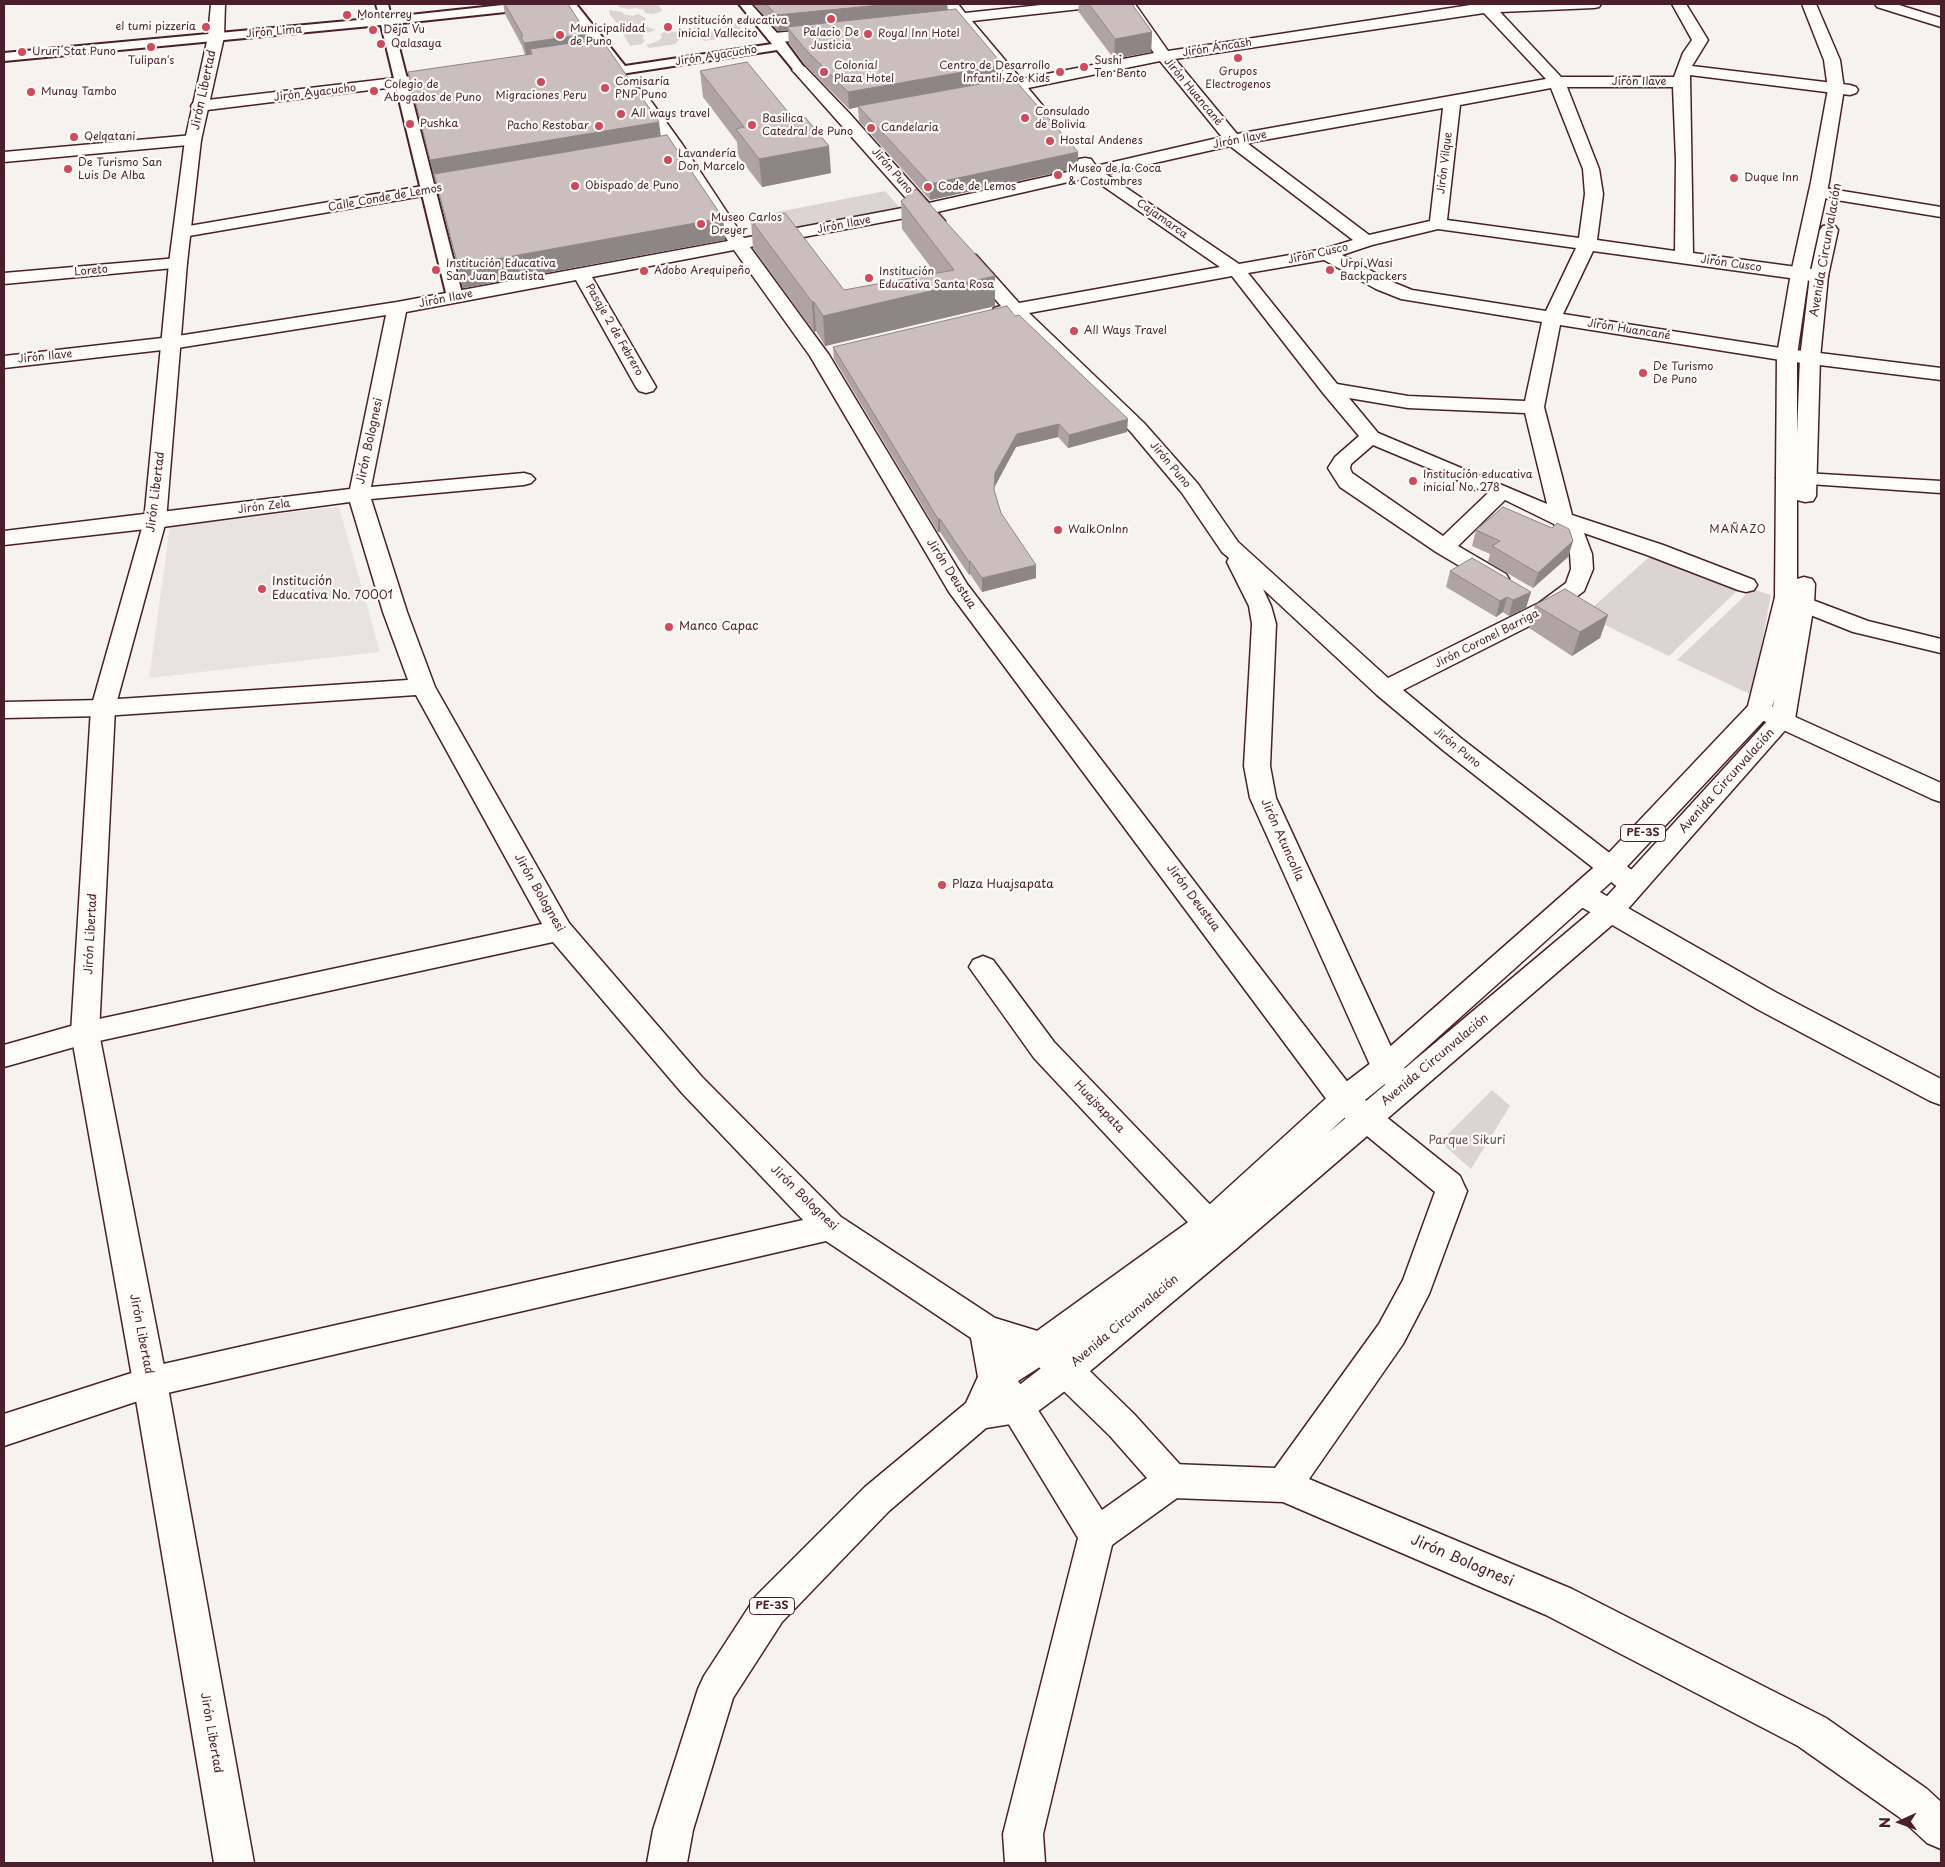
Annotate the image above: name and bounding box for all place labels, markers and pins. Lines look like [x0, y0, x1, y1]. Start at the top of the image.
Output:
place label: Monterrey [357, 8, 412, 22]
marker: Monterrey [341, 9, 353, 21]
marker: Palacio De Justicia [825, 13, 837, 25]
place label: Institución educativa inicial Vallecito [678, 14, 788, 40]
place label: el tumi pizzeria [115, 20, 196, 34]
marker: el tumi pizzeria [200, 21, 212, 33]
marker: Institución educativa inicial Vallecito [662, 21, 674, 33]
place label: Municipalidad de Puno [570, 22, 645, 48]
place label: Deja Vu [383, 23, 425, 37]
marker: Deja Vu [367, 24, 379, 36]
place label: Palacio De Justicia [803, 26, 859, 52]
place label: Royal Inn Hotel [878, 27, 960, 41]
marker: Royal Inn Hotel [862, 28, 874, 40]
marker: Municipalidad de Puno [554, 29, 566, 41]
place label: Qalasaya [391, 37, 442, 51]
marker: Qalasaya [375, 38, 387, 50]
marker: Tulipan's [145, 41, 157, 53]
place label: Ururi Stat Puno [32, 45, 116, 59]
marker: Ururi Stat Puno [16, 46, 28, 58]
marker: Grupos Electrogenos [1232, 52, 1244, 64]
place label: Tulipan's [128, 54, 174, 68]
place label: Sushi Ten Bento [1094, 54, 1147, 80]
place label: Colonial Plaza Hotel [834, 59, 894, 85]
place label: Centro de Desarrollo Infantil Zoe Kids [939, 59, 1050, 85]
marker: Sushi Ten Bento [1078, 61, 1090, 73]
place label: Grupos Electrogenos [1205, 65, 1271, 91]
marker: Colonial Plaza Hotel [818, 66, 830, 78]
marker: Centro de Desarrollo Infantil Zoe Kids [1054, 66, 1066, 78]
place label: Comisaría PNP Puno [615, 75, 670, 101]
marker: Migraciones Peru [535, 76, 547, 88]
place label: Colegio de Abogados de Puno [384, 78, 481, 104]
marker: Comisaría PNP Puno [599, 82, 611, 94]
place label: Munay Tambo [41, 85, 117, 99]
marker: Colegio de Abogados de Puno [368, 85, 380, 97]
marker: Munay Tambo [25, 86, 37, 98]
place label: Migraciones Peru [495, 89, 587, 103]
place label: Consulado de Bolivia [1035, 105, 1090, 131]
place label: All ways travel [631, 107, 710, 121]
marker: All ways travel [615, 108, 627, 120]
place label: Basilica Catedral de Puno [762, 112, 853, 138]
marker: Consulado de Bolivia [1019, 112, 1031, 124]
place label: Pushka [420, 117, 458, 131]
marker: Pushka [404, 118, 416, 130]
place label: Pacho Restobar [507, 119, 589, 133]
marker: Basilica Catedral de Puno [746, 119, 758, 131]
marker: Pacho Restobar [593, 120, 605, 132]
place label: Candelaria [881, 121, 939, 135]
marker: Candelaria [865, 122, 877, 134]
place label: Qelqatani [84, 130, 136, 144]
marker: Qelqatani [68, 131, 80, 143]
place label: Hostal Andenes [1060, 134, 1143, 148]
marker: Hostal Andenes [1044, 135, 1056, 147]
place label: Lavandería Don Marcelo [678, 147, 745, 173]
marker: Lavandería Don Marcelo [662, 154, 674, 166]
place label: De Turismo San Luis De Alba [78, 156, 162, 182]
place label: Museo de la Coca & Costumbres [1068, 162, 1161, 188]
marker: De Turismo San Luis De Alba [62, 163, 74, 175]
marker: Museo de la Coca & Costumbres [1052, 169, 1064, 181]
place label: Duque Inn [1744, 171, 1799, 185]
marker: Duque Inn [1728, 172, 1740, 184]
place label: Obispado de Puno [585, 179, 679, 193]
marker: Obispado de Puno [569, 180, 581, 192]
place label: Code de Lemos [938, 180, 1016, 194]
marker: Code de Lemos [922, 181, 934, 193]
place label: Museo Carlos Dreyer [711, 211, 782, 237]
marker: Museo Carlos Dreyer [695, 218, 707, 230]
place label: Institución Educativa San Juan Bautista [446, 257, 556, 283]
place label: Urpi Wasi Backpackers [1340, 257, 1407, 283]
marker: Institución Educativa San Juan Bautista [430, 264, 442, 276]
place label: Adobo Arequipeño [654, 264, 750, 278]
marker: Urpi Wasi Backpackers [1324, 264, 1336, 276]
marker: Adobo Arequipeño [638, 265, 650, 277]
place label: Institución Educativa Santa Rosa [879, 265, 994, 291]
marker: Institución Educativa Santa Rosa [863, 272, 875, 284]
place label: All Ways Travel [1084, 324, 1167, 338]
marker: All Ways Travel [1068, 325, 1080, 337]
place label: De Turismo De Puno [1653, 360, 1713, 386]
marker: De Turismo De Puno [1637, 367, 1649, 379]
place label: Institución educativa inicial No. 278 [1423, 468, 1533, 494]
marker: Institución educativa inicial No. 278 [1407, 475, 1419, 487]
place label: WalkOnInn [1068, 523, 1128, 537]
marker: WalkOnInn [1052, 524, 1064, 536]
place label: Institución Educativa No. 70001 [272, 575, 393, 603]
marker: Institución Educativa No. 70001 [256, 583, 268, 595]
place label: Manco Capac [679, 620, 759, 634]
marker: Manco Capac [663, 621, 675, 633]
place label: Plaza Huajsapata [952, 878, 1054, 892]
marker: Plaza Huajsapata [936, 879, 948, 891]

